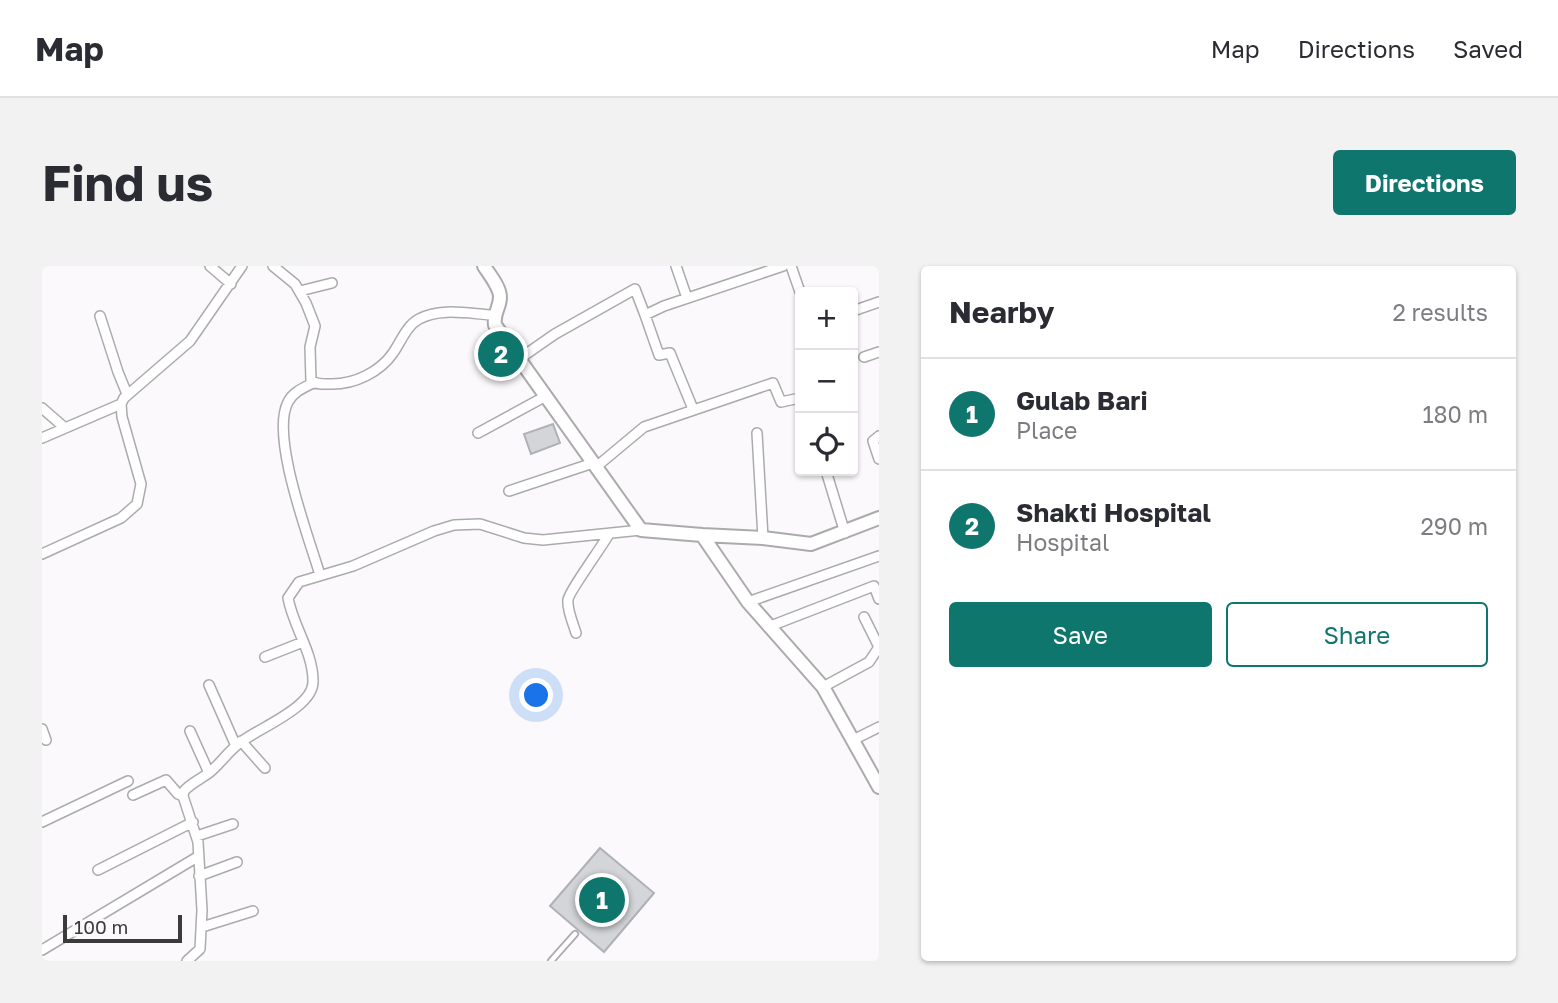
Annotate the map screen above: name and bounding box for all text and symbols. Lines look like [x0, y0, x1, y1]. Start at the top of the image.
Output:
text: Map [35, 29, 104, 68]
text: Map [1211, 34, 1260, 63]
text: Directions [1298, 34, 1415, 63]
text: Saved [1453, 34, 1523, 63]
button: Directions [1333, 150, 1516, 215]
text: Find us [42, 153, 213, 212]
map controls [795, 287, 858, 476]
button: + [795, 287, 858, 350]
text: Nearby [949, 294, 1054, 330]
text: 2 results [1392, 298, 1488, 326]
pin: 2 [478, 328, 524, 380]
button: − [795, 350, 858, 413]
text: Gulab Bari [1016, 385, 1148, 416]
text: 1 [966, 400, 978, 428]
text: 180 m [1422, 400, 1488, 428]
button: locate [795, 413, 858, 476]
text: Place [1016, 416, 1077, 444]
text: Shakti Hospital [1016, 497, 1211, 528]
text: 2 [965, 512, 979, 540]
text: 290 m [1420, 512, 1488, 540]
text: Hospital [1016, 528, 1109, 556]
button: Save [949, 602, 1212, 667]
button: Share [1226, 602, 1488, 667]
your location [519, 678, 553, 712]
pin: 1 [579, 874, 625, 926]
scale bar [63, 912, 182, 944]
text: 100 m [74, 915, 128, 938]

